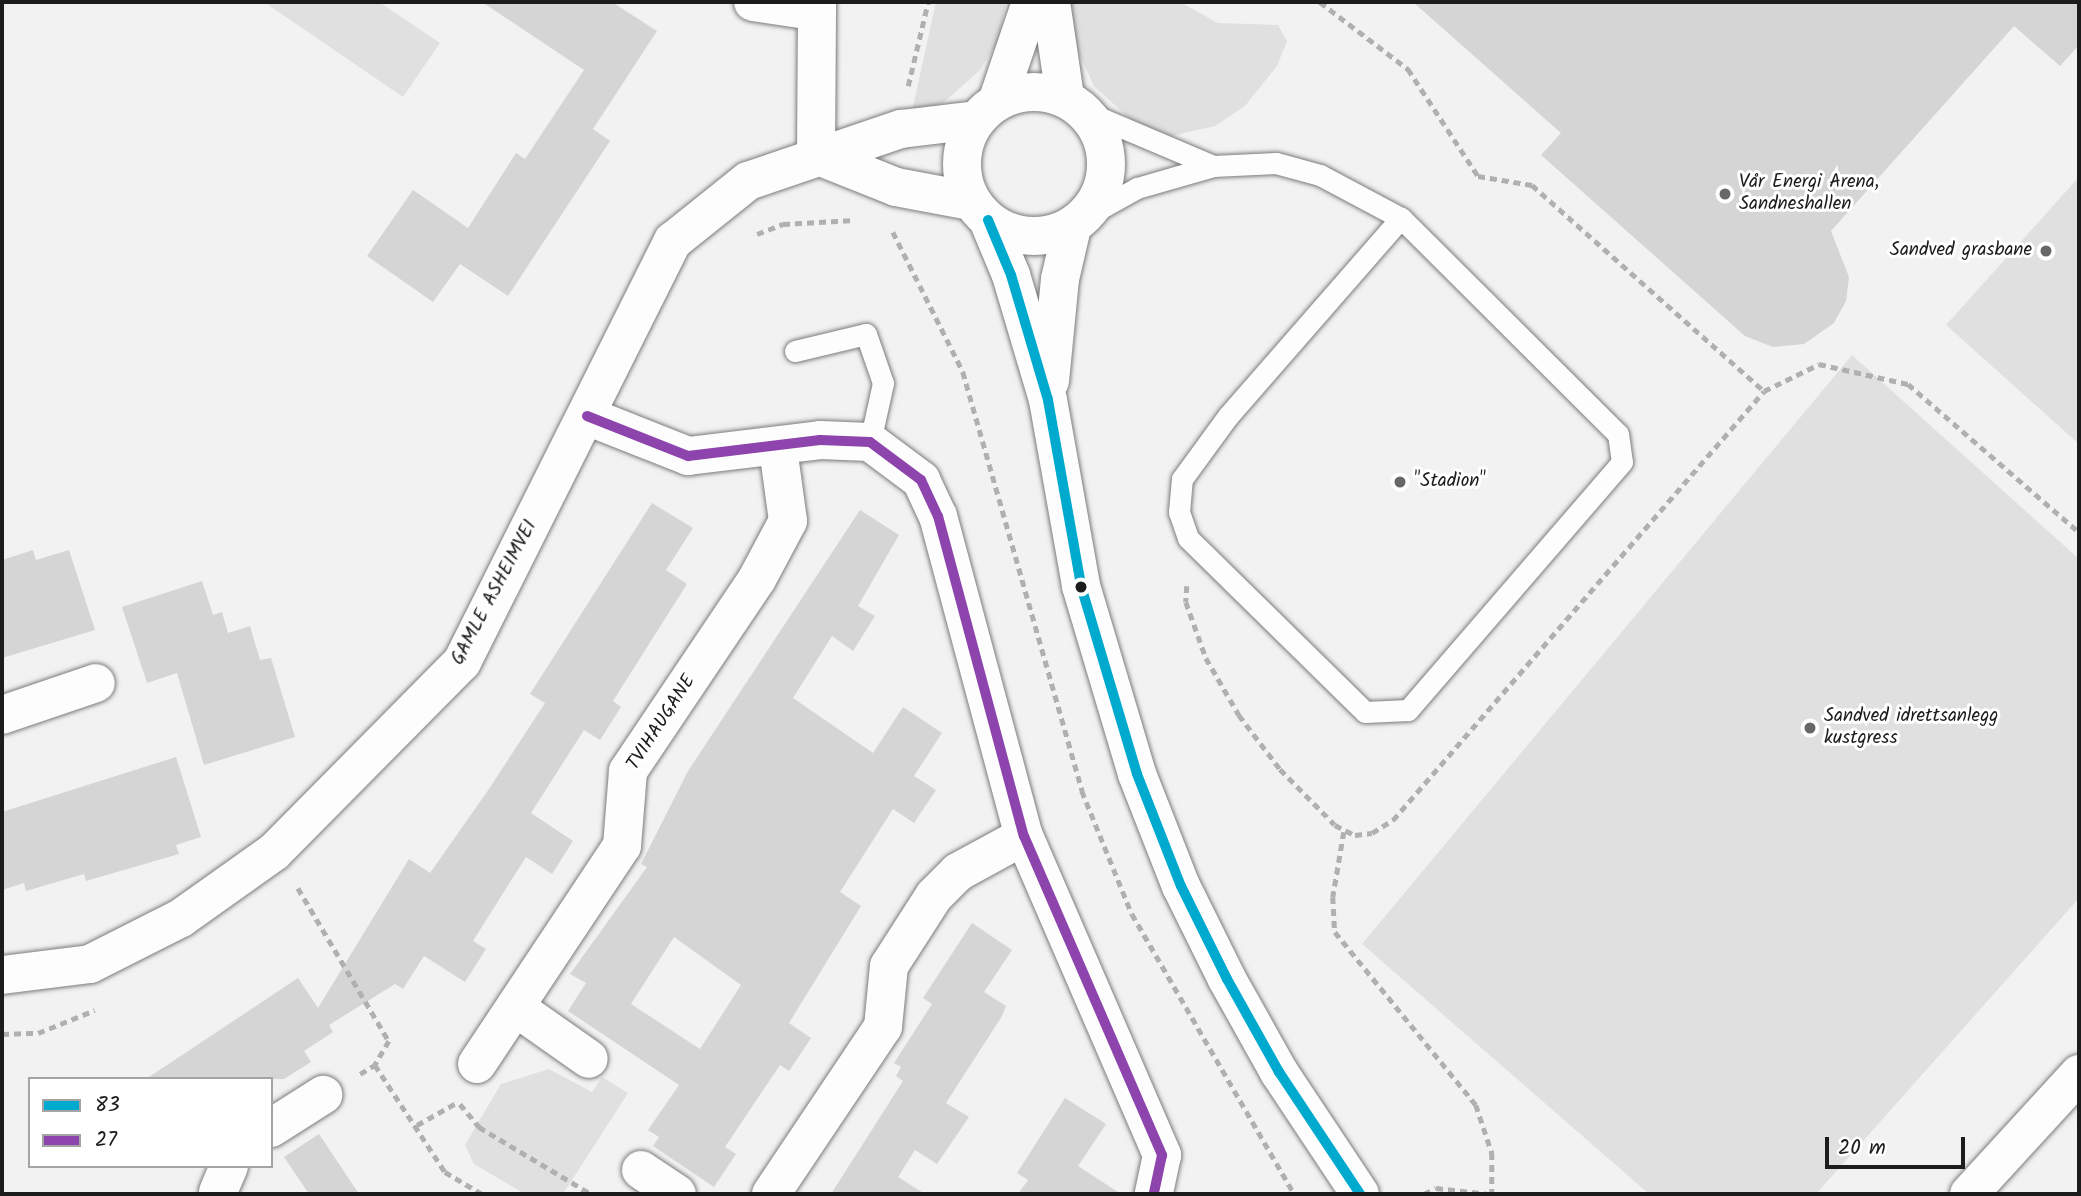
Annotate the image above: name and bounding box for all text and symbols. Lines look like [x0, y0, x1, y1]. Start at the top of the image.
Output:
place label: Vår Energi Arena, Sandneshallen [1739, 172, 1879, 216]
marker: Vår Energi Arena, Sandneshallen [1717, 186, 1733, 202]
place label: Sandved grasbane [1890, 240, 2032, 262]
marker: Sandved grasbane [2038, 243, 2054, 259]
place label: "Stadion" [1414, 471, 1486, 493]
marker: "Stadion" [1392, 474, 1408, 490]
street label: GAMLE ASHEIMVEI [447, 517, 543, 669]
unlabelled marker [1074, 580, 1088, 594]
street label: TVIHAUGANE [623, 671, 701, 775]
place label: Sandved idrettsanlegg kustgress [1824, 706, 1998, 750]
marker: Sandved idrettsanlegg kustgress [1802, 720, 1818, 736]
legend [28, 1077, 273, 1168]
text: 83 [95, 1089, 120, 1122]
scale bar [1829, 1122, 1969, 1166]
text: 27 [95, 1124, 117, 1157]
text: 20 m [1838, 1132, 1886, 1165]

